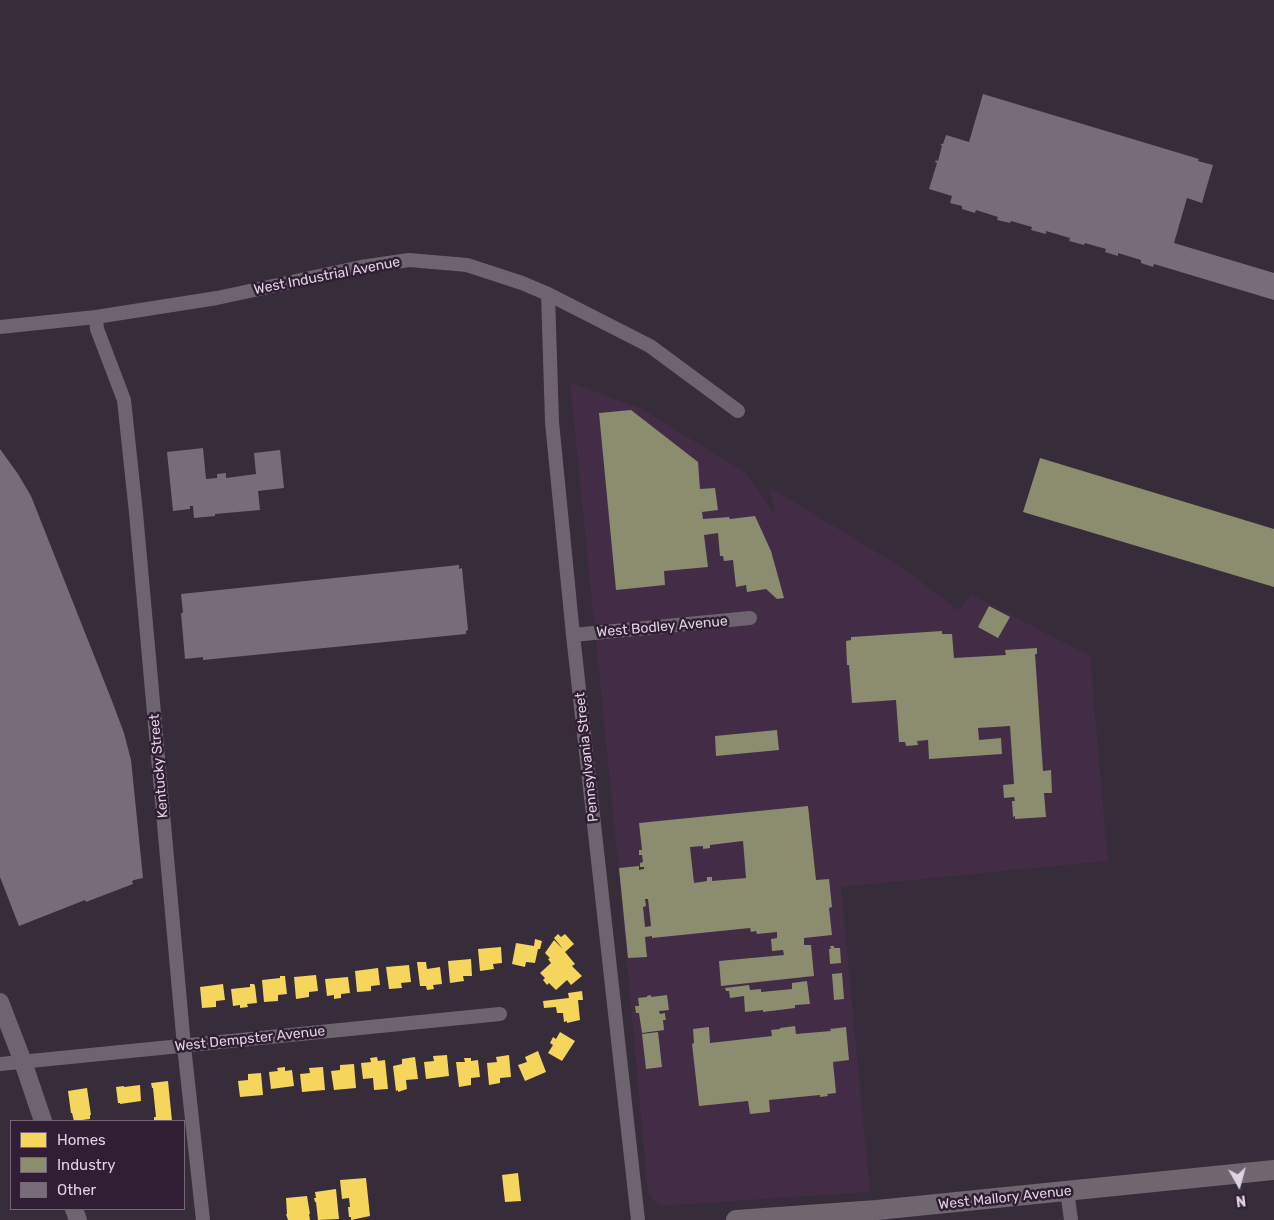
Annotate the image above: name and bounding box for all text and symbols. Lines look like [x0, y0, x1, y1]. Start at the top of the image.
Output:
street label: West Industrial Avenue [252, 254, 402, 298]
street label: West Bodley Avenue [596, 613, 728, 641]
street label: Pennsylvania Street [572, 691, 602, 823]
street label: Kentucky Street [146, 713, 172, 819]
street label: West Dempster Avenue [174, 1023, 326, 1055]
legend [10, 1120, 185, 1210]
text: Homes [57, 1131, 106, 1149]
text: Industry [57, 1156, 116, 1174]
north arrow [1214, 1160, 1264, 1210]
text: Other [57, 1181, 96, 1199]
street label: West Mallory Avenue [937, 1183, 1073, 1213]
text: N [1235, 1191, 1247, 1209]

